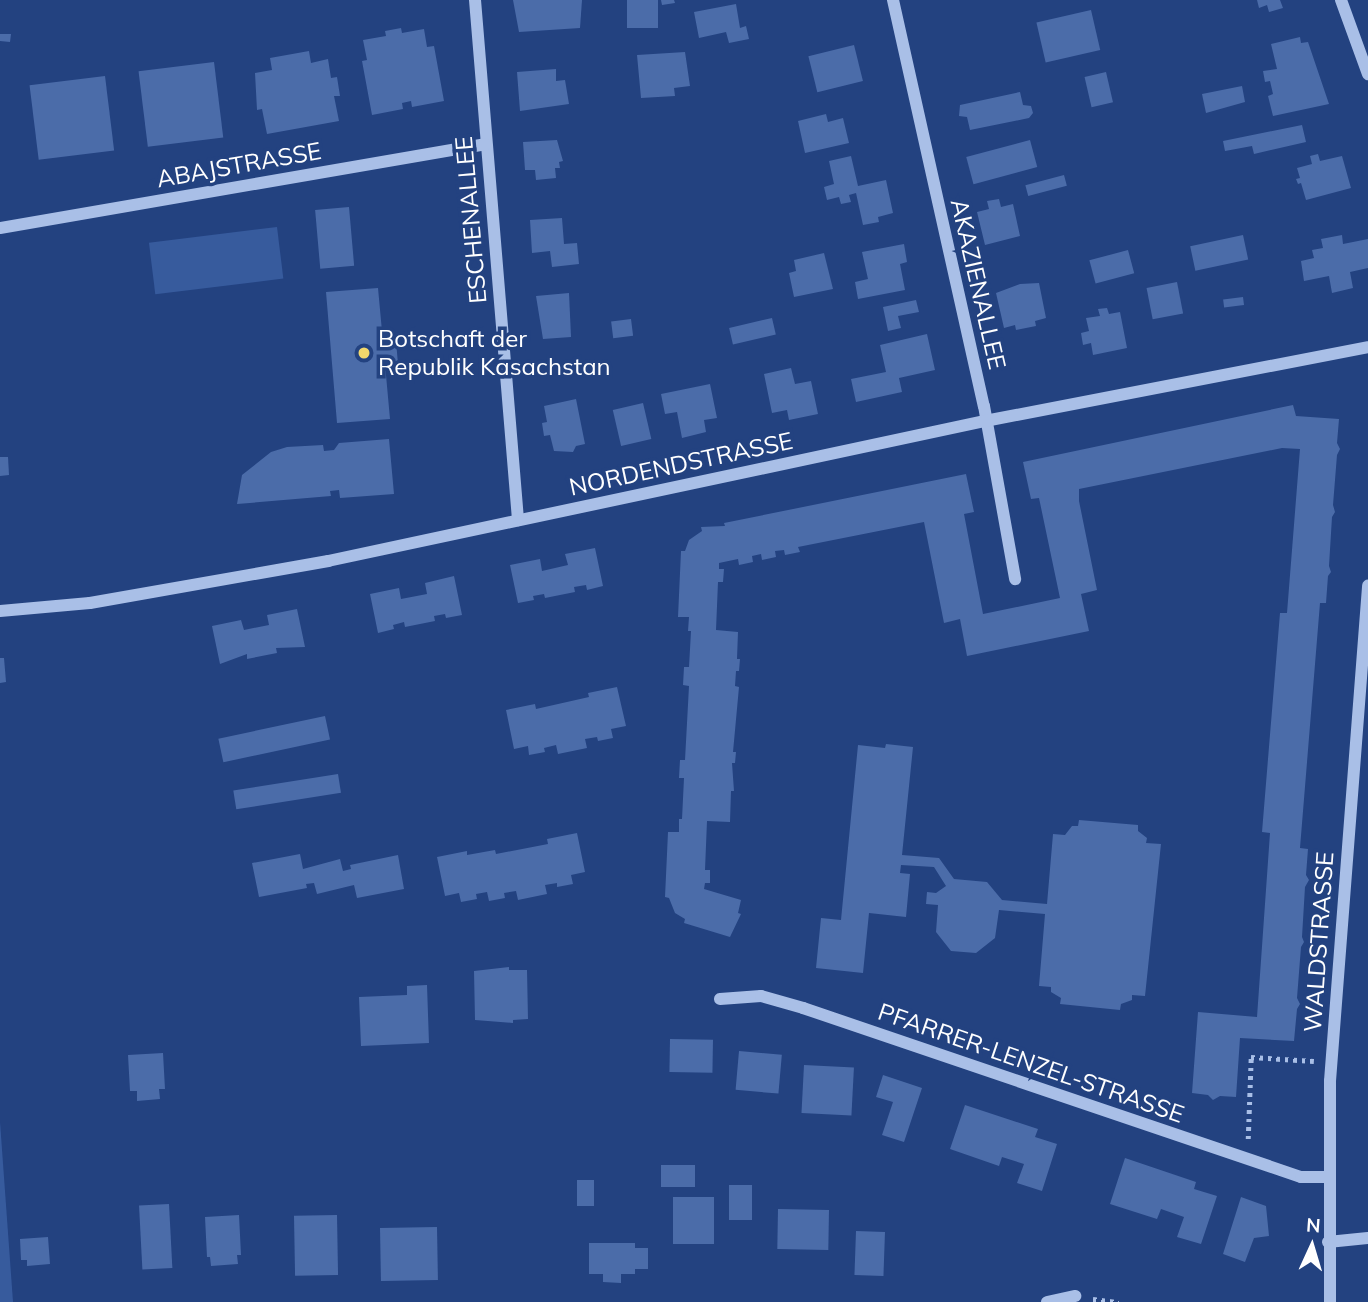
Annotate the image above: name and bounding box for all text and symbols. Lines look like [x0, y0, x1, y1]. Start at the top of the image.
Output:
street label: ESCHENALLEE [449, 135, 493, 305]
street label: ABAJSTRASSE [154, 136, 324, 194]
street label: AKAZIENALLEE [944, 196, 1012, 372]
place label: Botschaft der Republik Kasachstan [378, 325, 611, 381]
marker: Botschaft der Republik Kasachstan [356, 345, 372, 361]
street label: NORDENDSTRASSE [567, 426, 795, 502]
street label: WALDSTRASSE [1298, 851, 1340, 1033]
street label: PFARRER-LENZEL-STRASSE [874, 997, 1188, 1129]
north arrow [1277, 1211, 1347, 1281]
text: N [1305, 1213, 1321, 1238]

